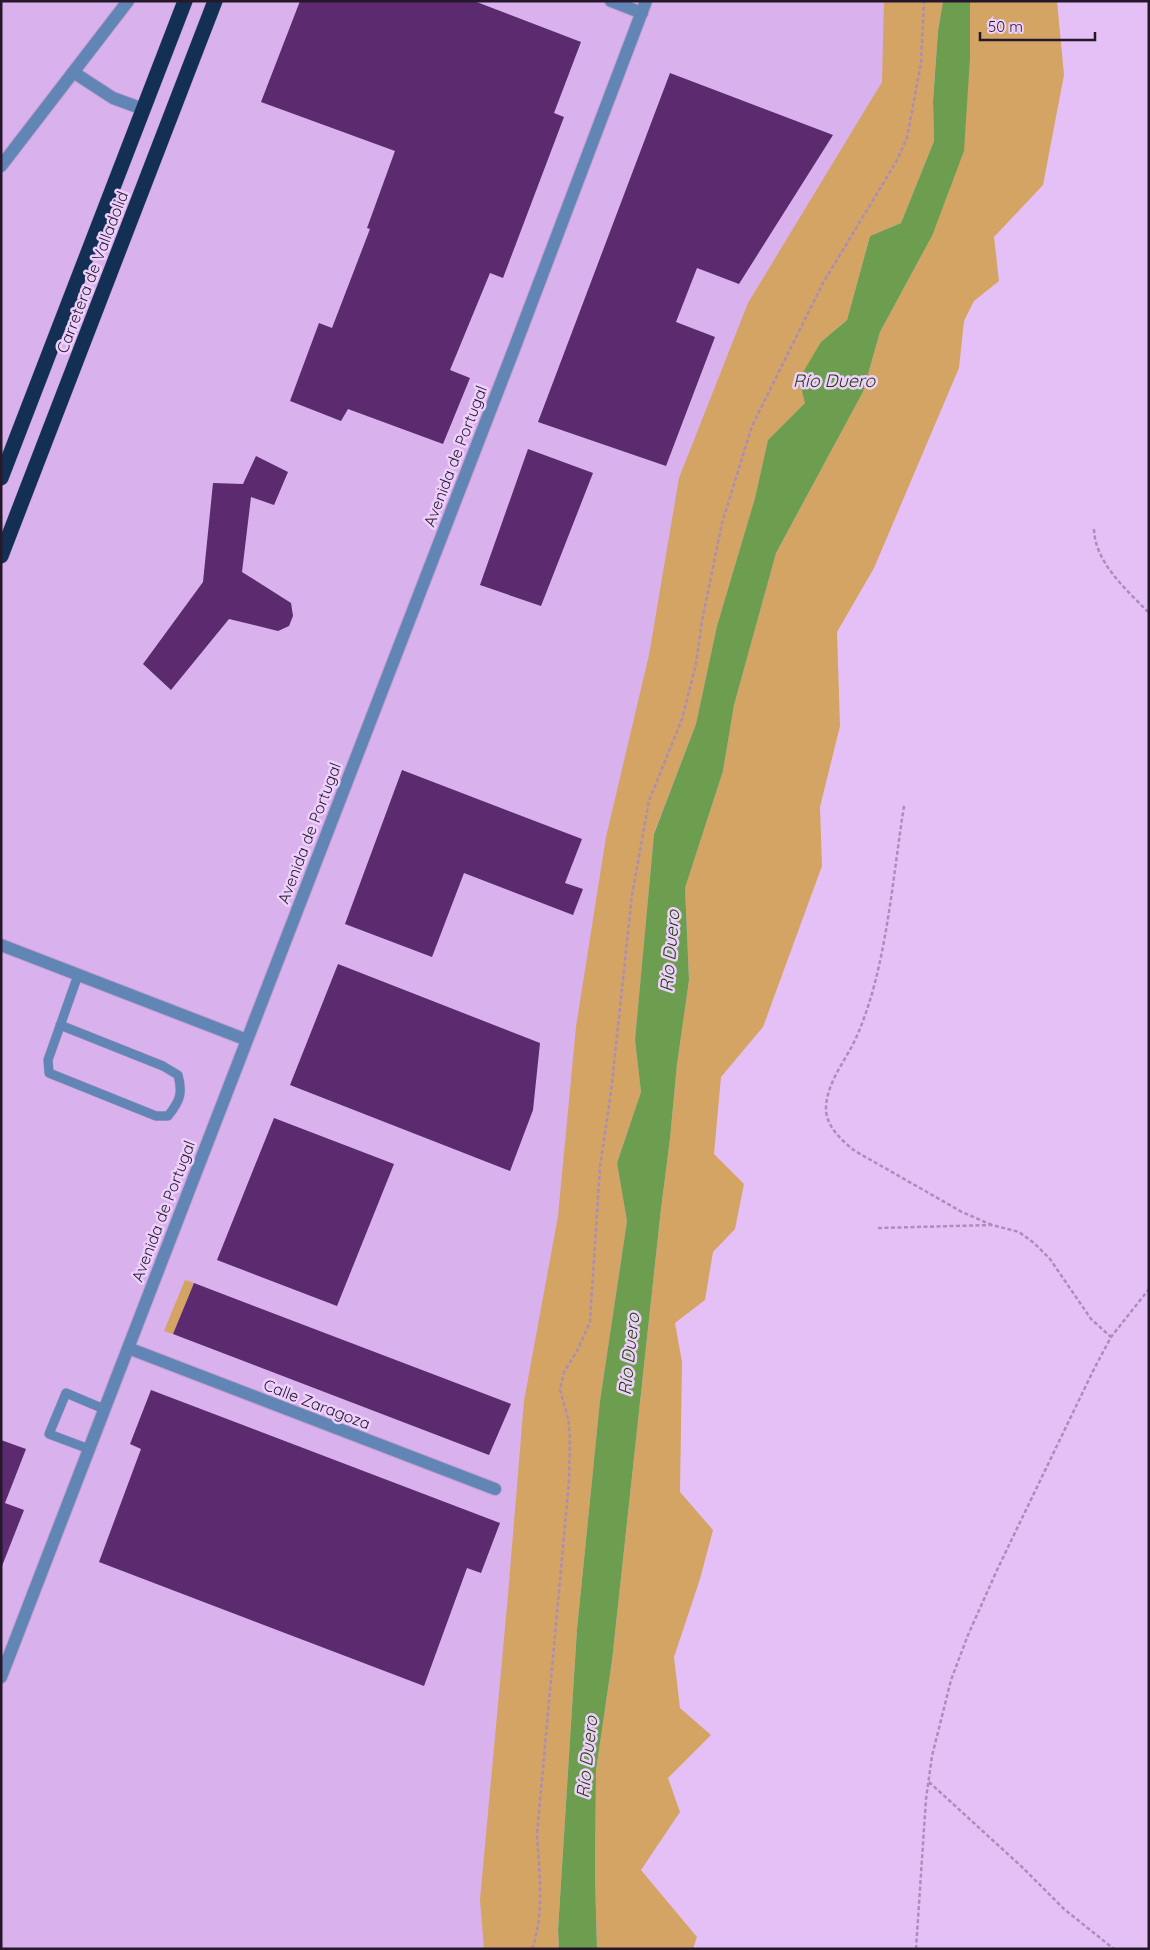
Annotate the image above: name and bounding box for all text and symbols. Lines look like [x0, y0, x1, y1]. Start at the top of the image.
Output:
scale bar [980, 10, 1095, 42]
text: 50 m [988, 17, 1023, 36]
street label: Carretera de Valladolid [52, 188, 132, 356]
water label: Río Duero [793, 369, 876, 392]
street label: Avenida de Portugal [419, 383, 491, 529]
street label: Avenida de Portugal [273, 760, 345, 906]
water label: Río Duero [654, 908, 685, 993]
street label: Avenida de Portugal [127, 1138, 199, 1284]
water label: Río Duero [613, 1311, 644, 1396]
street label: Calle Zaragoza [261, 1374, 373, 1434]
water label: Río Duero [571, 1714, 602, 1799]

